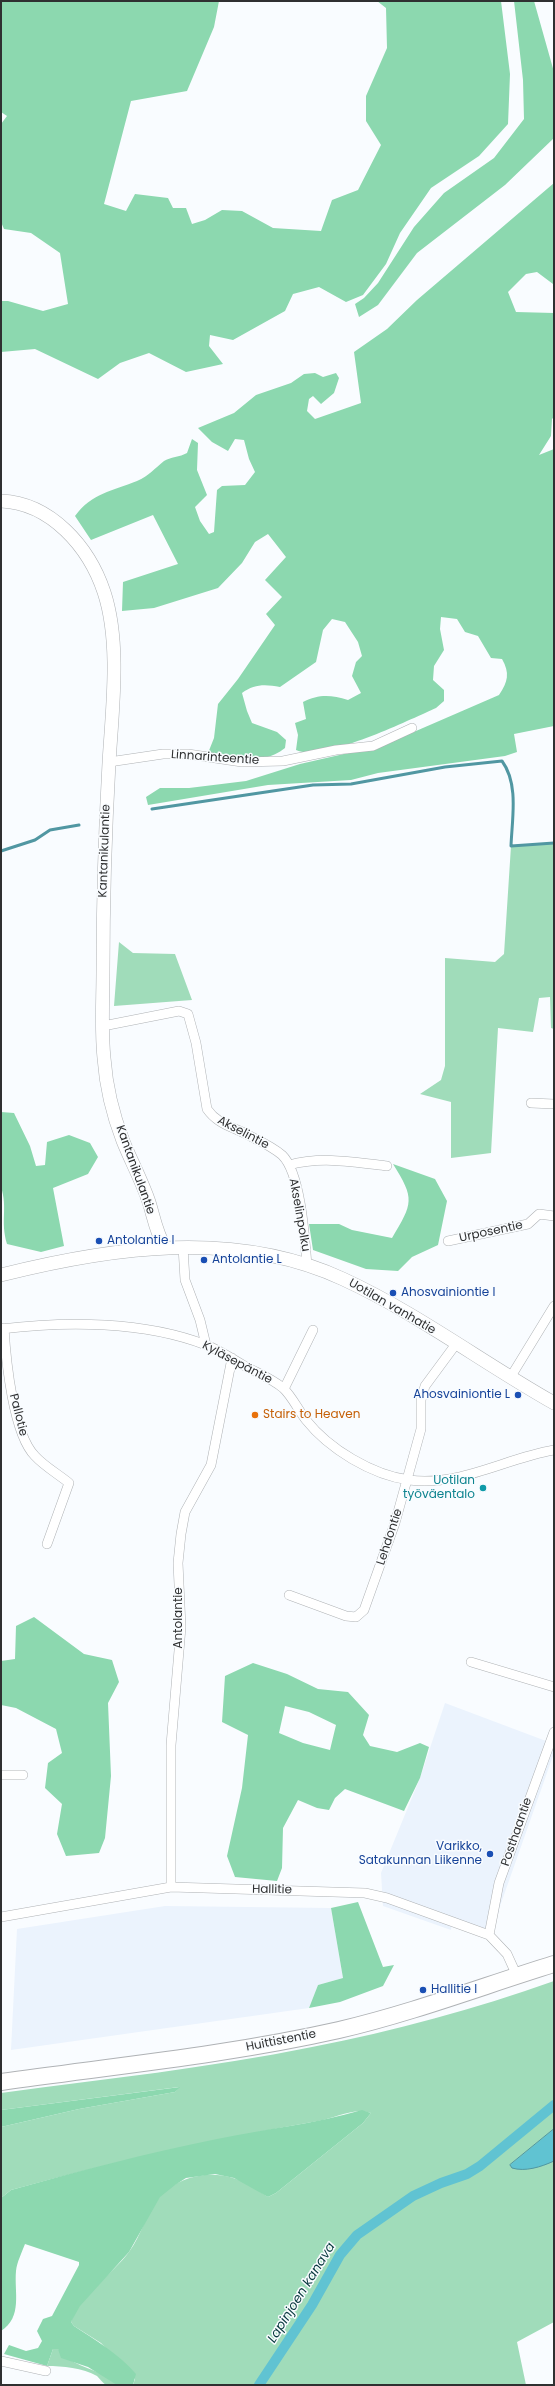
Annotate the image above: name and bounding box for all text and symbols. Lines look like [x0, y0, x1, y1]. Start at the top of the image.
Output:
street label: Linnarinteentie [170, 748, 260, 768]
street label: Kantanikulantie [96, 804, 114, 898]
street label: Akselintie [215, 1113, 271, 1153]
street label: Kantanikulantie [112, 1124, 158, 1216]
street label: Akselinpolku [285, 1177, 313, 1253]
street label: Urposentie [458, 1218, 524, 1246]
place label: Antolantie I [107, 1234, 174, 1248]
marker: Antolantie I [94, 1236, 104, 1246]
place label: Antolantie L [212, 1253, 282, 1267]
marker: Antolantie L [199, 1255, 209, 1265]
street label: Uotilan vanhatie [346, 1276, 438, 1338]
place label: Ahosvainiontie I [401, 1286, 495, 1300]
marker: Ahosvainiontie I [388, 1288, 398, 1298]
street label: Kyläsepäntie [199, 1338, 275, 1388]
place label: Ahosvainiontie L [413, 1388, 510, 1402]
marker: Ahosvainiontie L [513, 1390, 523, 1400]
street label: Pallotie [6, 1392, 30, 1438]
place label: Stairs to Heaven [263, 1408, 360, 1422]
marker: Stairs to Heaven [250, 1410, 260, 1420]
place label: Uotilan työväentalo [403, 1474, 475, 1502]
marker: Uotilan työväentalo [478, 1483, 488, 1493]
street label: Lehdontie [374, 1507, 406, 1567]
street label: Antolantie [172, 1587, 186, 1649]
street label: Posthaantie [499, 1796, 535, 1868]
place label: Varikko, Satakunnan Liikenne [359, 1840, 482, 1868]
marker: Varikko, Satakunnan Liikenne [485, 1849, 495, 1859]
street label: Hallitie [252, 1882, 292, 1898]
place label: Hallitie I [431, 1983, 477, 1997]
marker: Hallitie I [418, 1985, 428, 1995]
street label: Huittistentie [245, 2027, 317, 2055]
water label: Lapinjoen kanava [265, 2240, 339, 2346]

